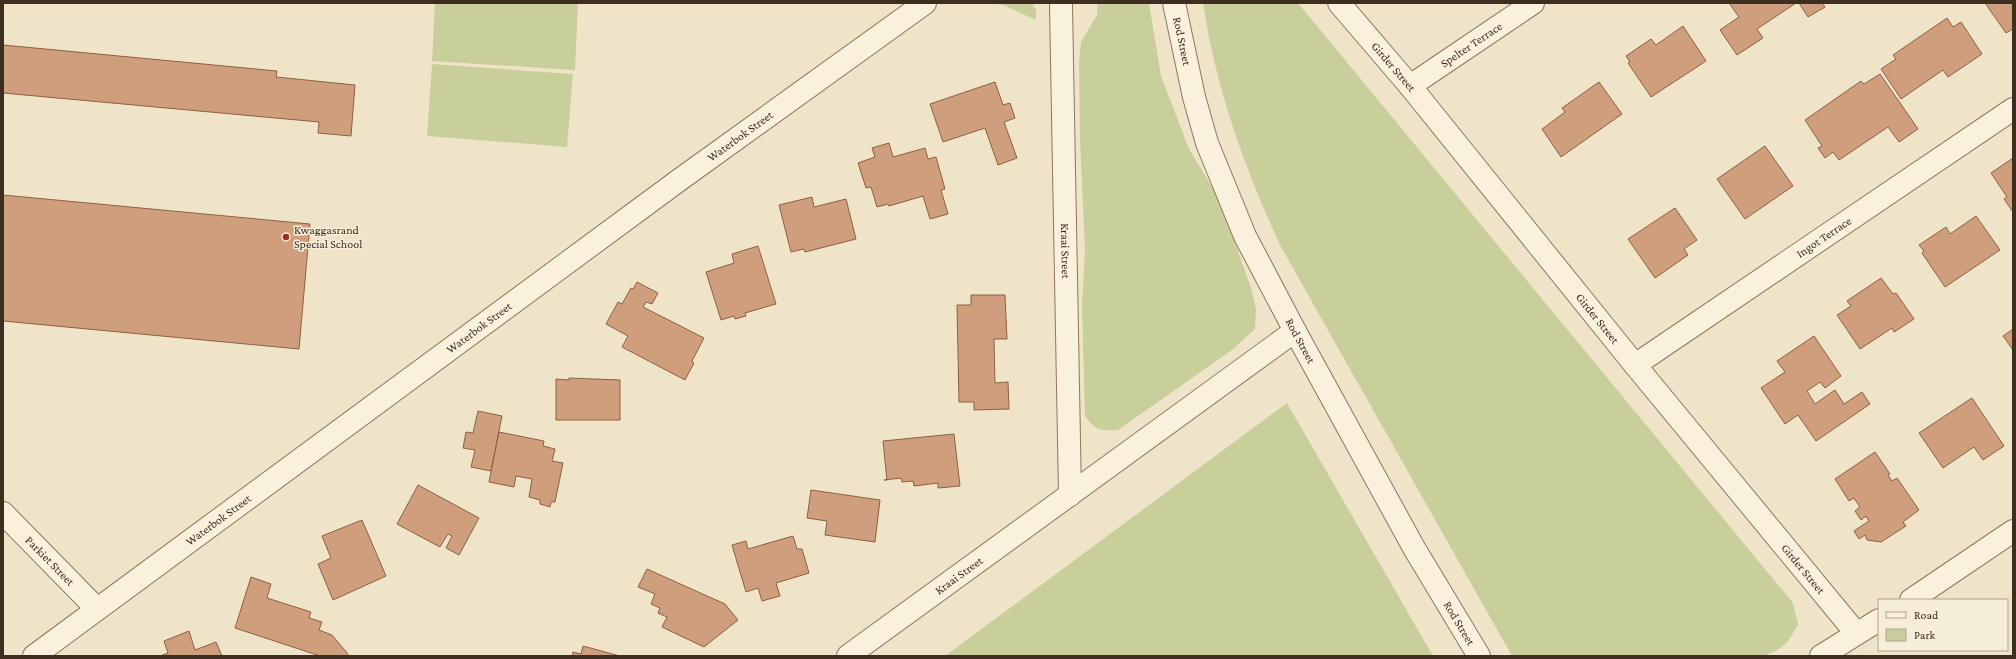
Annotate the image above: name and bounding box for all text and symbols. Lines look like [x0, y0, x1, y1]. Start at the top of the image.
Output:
street label: Rod Street [1170, 16, 1194, 68]
street label: Spelter Terrace [1438, 19, 1505, 70]
street label: Girder Street [1368, 39, 1419, 95]
street label: Waterbok Street [705, 107, 777, 164]
street label: Ingot Terrace [1794, 214, 1854, 261]
place label: Kwaggasrand Special School [294, 223, 362, 251]
street label: Kraai Street [1058, 223, 1073, 280]
marker: Kwaggasrand Special School [281, 232, 291, 242]
street label: Girder Street [1573, 290, 1623, 348]
street label: Waterbok Street [444, 298, 515, 356]
street label: Rod Street [1283, 316, 1319, 367]
street label: Waterbok Street [183, 491, 255, 549]
street label: Parkiet Street [22, 533, 78, 589]
street label: Girder Street [1778, 541, 1829, 598]
street label: Kraai Street [932, 553, 986, 597]
street label: Rod Street [1441, 599, 1478, 649]
legend [1878, 599, 2008, 651]
text: Road [1914, 608, 1939, 622]
text: Park [1914, 628, 1936, 642]

